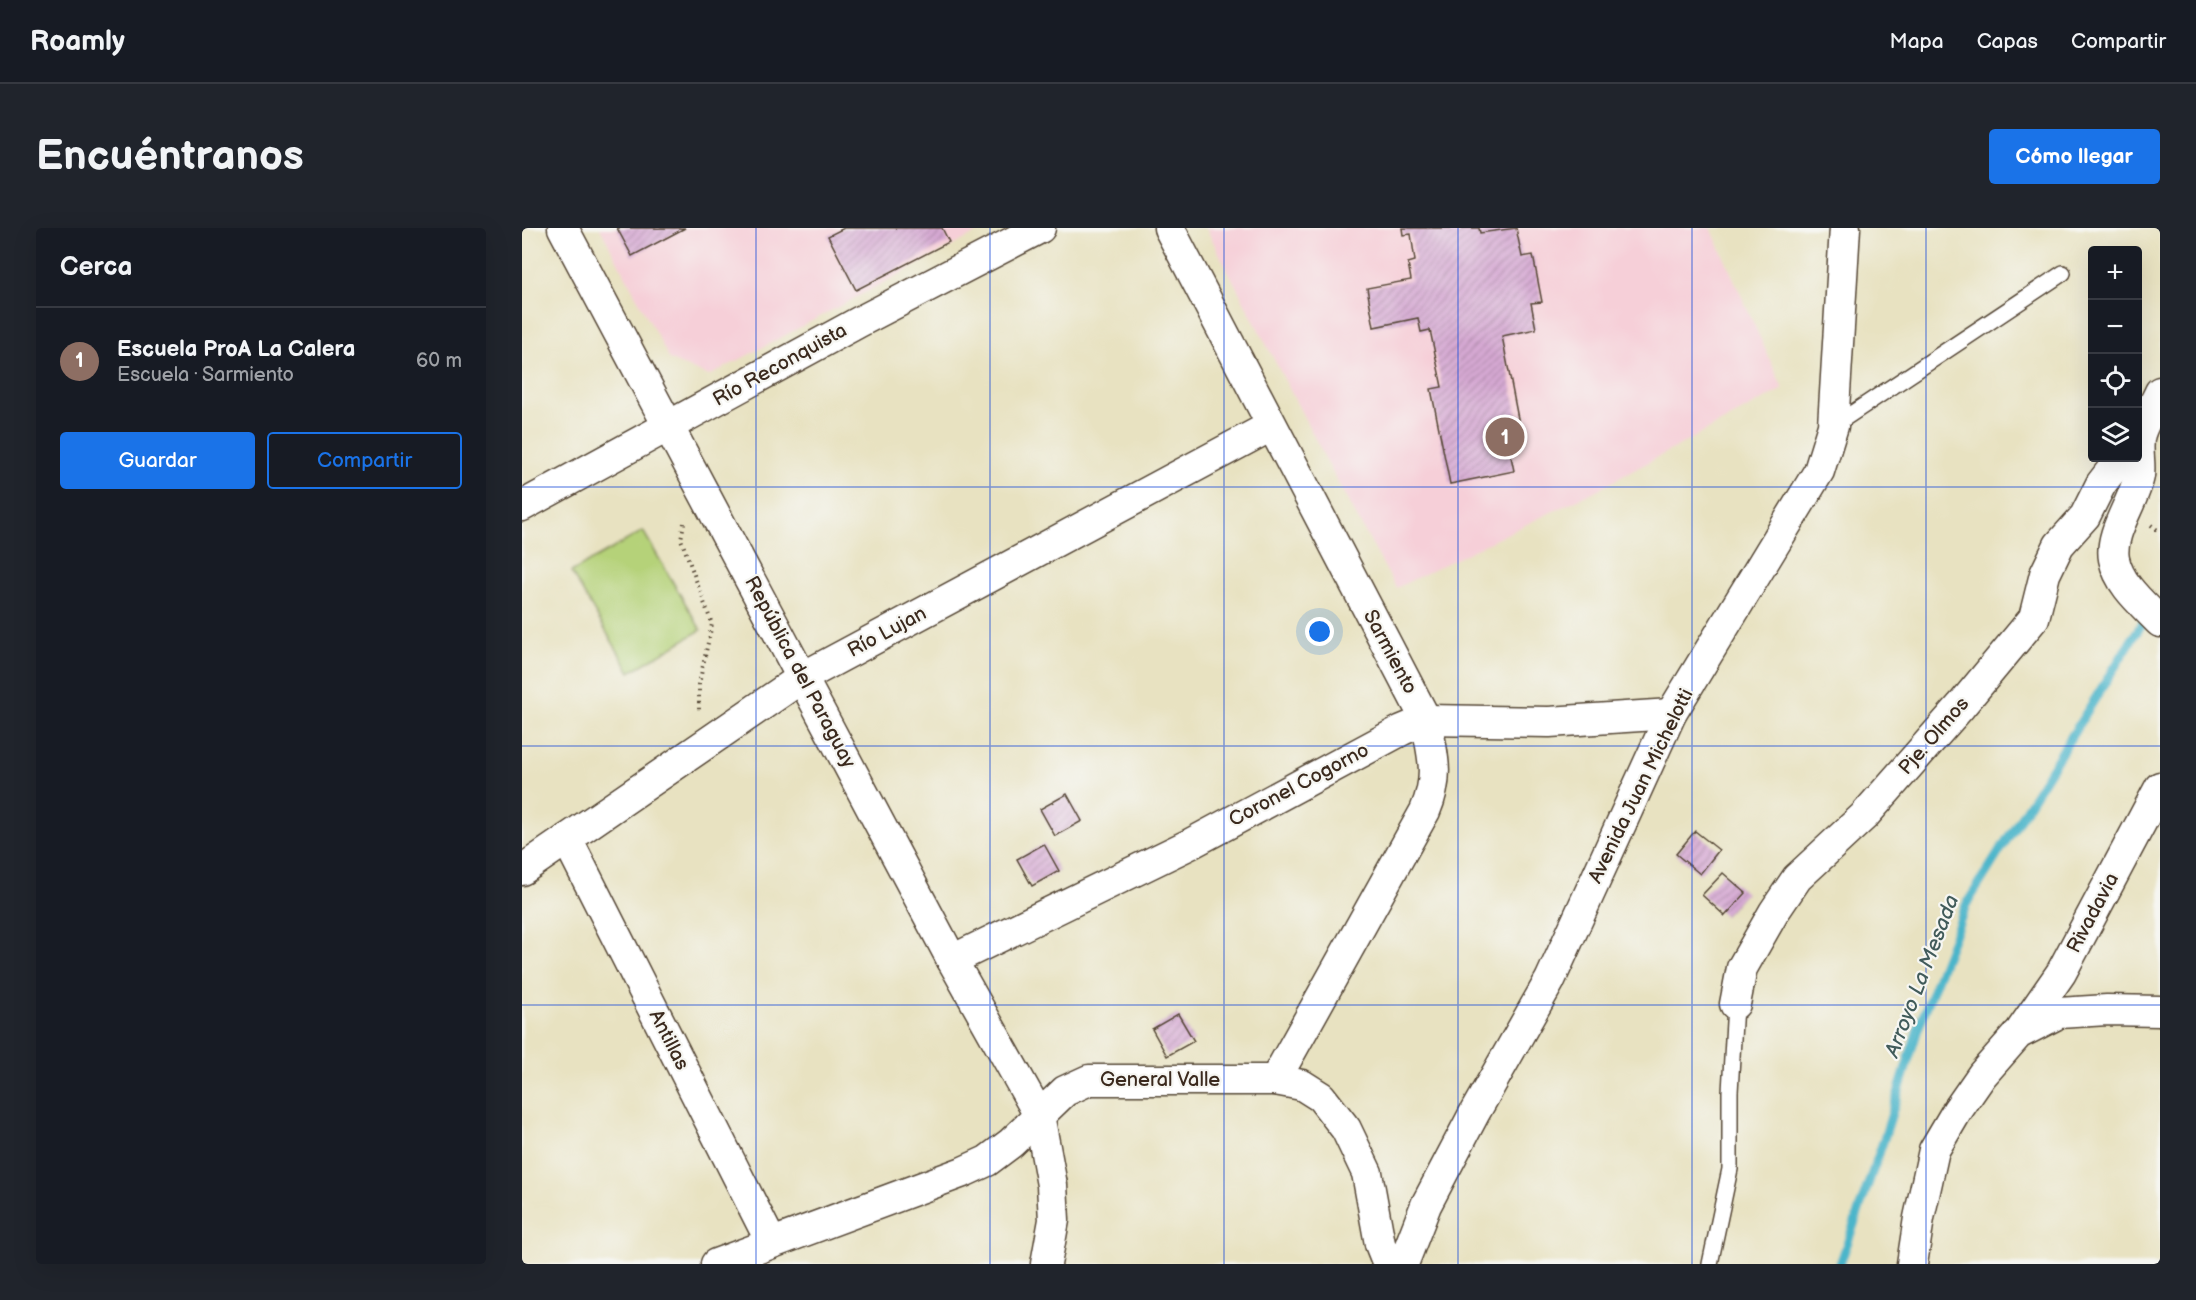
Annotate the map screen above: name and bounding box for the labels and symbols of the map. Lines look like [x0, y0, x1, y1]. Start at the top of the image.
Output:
street label: Río Reconquista [709, 318, 851, 412]
pin: 1 [1486, 414, 1524, 460]
street label: República del Paraguay [739, 572, 861, 772]
street label: Río Lujan [844, 601, 930, 663]
street label: Sarmiento [1358, 606, 1422, 698]
your location [1305, 617, 1334, 646]
street label: Avenida Juan Michelotti [1583, 685, 1699, 887]
street label: Pje. Olmos [1894, 692, 1974, 780]
street label: Coronel Cogorno [1225, 738, 1373, 832]
street label: Rivadavia [2062, 869, 2124, 957]
water label: Arroyo La Mesada [1879, 891, 1964, 1062]
street label: Antillas [644, 1006, 694, 1074]
street label: General Valle [1100, 1068, 1220, 1092]

